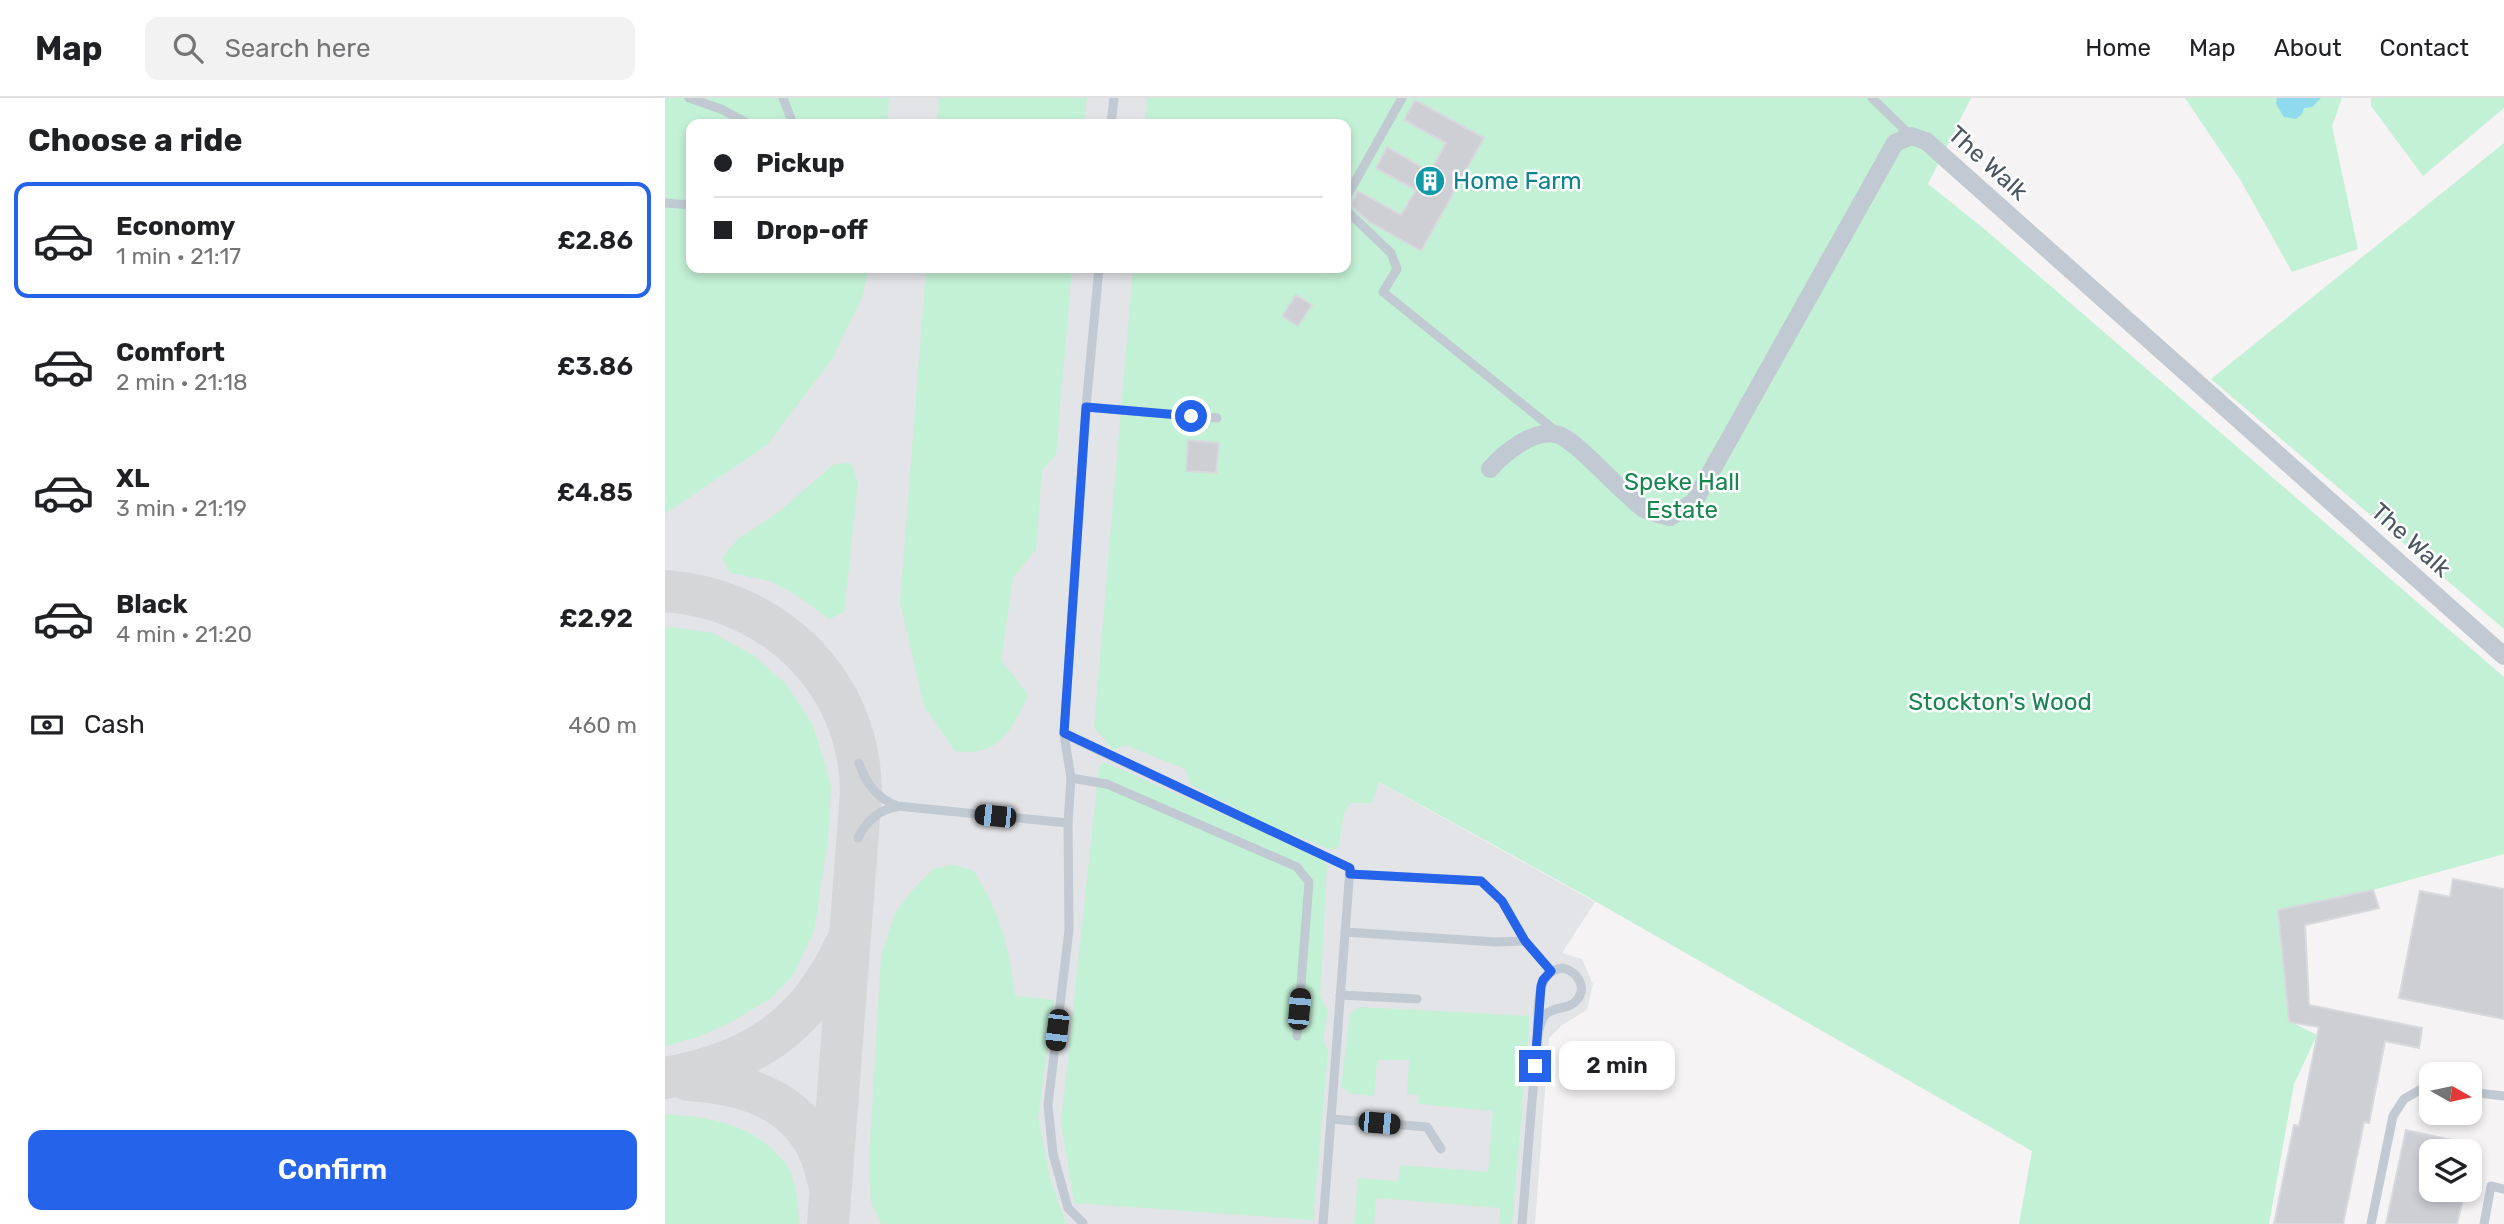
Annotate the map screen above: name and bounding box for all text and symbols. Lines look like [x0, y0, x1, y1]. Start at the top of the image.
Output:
search box [145, 17, 635, 80]
text: Map [35, 29, 103, 68]
icon: search [169, 29, 207, 67]
text: Search here [225, 33, 370, 64]
text: Home [2085, 34, 2151, 62]
text: Map [2189, 34, 2236, 62]
text: About [2274, 34, 2342, 62]
text: Contact [2380, 34, 2469, 62]
street label: The Walk [1943, 120, 2034, 206]
text: Choose a ride [28, 121, 242, 159]
text: Pickup [756, 148, 845, 179]
building icon: Home Farm [1413, 164, 1447, 198]
place label: Home Farm [1453, 167, 1582, 195]
icon: car [32, 209, 95, 272]
text: Economy [116, 211, 235, 242]
text: Drop-off [756, 215, 868, 246]
text: £2.86 [557, 225, 633, 256]
text: 1 min · 21:17 [116, 242, 241, 270]
icon: car [32, 335, 95, 398]
text: Comfort [116, 337, 225, 368]
text: £3.86 [557, 351, 633, 382]
text: 2 min · 21:18 [116, 368, 248, 396]
route start [1175, 400, 1207, 432]
icon: car [32, 461, 95, 524]
text: XL [116, 463, 149, 494]
park label: Speke Hall Estate [1624, 468, 1740, 524]
text: £4.85 [557, 477, 633, 508]
text: 3 min · 21:19 [116, 494, 247, 522]
street label: The Walk [2366, 497, 2457, 583]
icon: car [32, 587, 95, 650]
text: Black [116, 589, 188, 620]
text: £2.92 [559, 603, 633, 634]
text: 4 min · 21:20 [116, 620, 252, 648]
park label: Stockton's Wood [1908, 688, 2092, 716]
icon: cash [28, 706, 66, 744]
text: Cash [84, 709, 145, 740]
text: 460 m [568, 711, 637, 739]
car [974, 803, 1017, 829]
car [1287, 987, 1312, 1031]
car [1045, 1008, 1070, 1052]
callout: 2 min [1559, 1042, 1675, 1090]
route end [1519, 1050, 1551, 1082]
text: 2 min [1586, 1051, 1648, 1079]
north arrow [2419, 1062, 2481, 1125]
map controls [2419, 1062, 2482, 1202]
car [1358, 1111, 1401, 1135]
button: Confirm [28, 1130, 637, 1210]
button: layers [2419, 1139, 2482, 1202]

